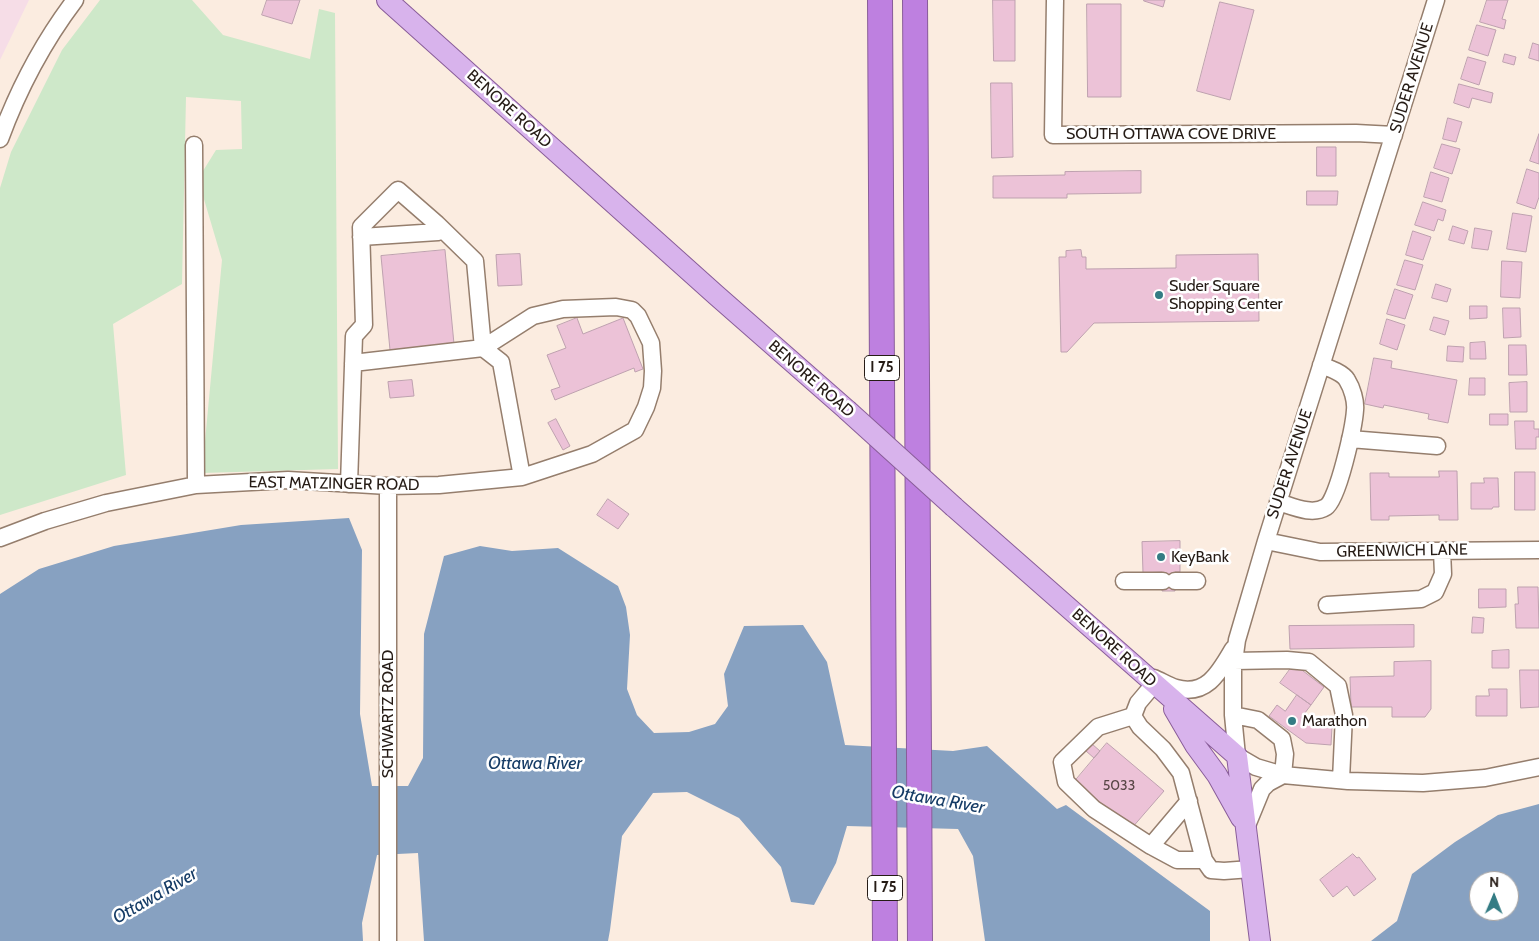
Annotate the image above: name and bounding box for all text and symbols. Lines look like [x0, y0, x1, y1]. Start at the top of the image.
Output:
street label: SUDER AVENUE [1386, 21, 1438, 135]
street label: BENORE ROAD [463, 66, 555, 152]
street label: SOUTH OTTAWA COVE DRIVE [1066, 124, 1276, 144]
place label: Suder Square Shopping Center [1169, 276, 1283, 314]
marker: Suder Square Shopping Center [1153, 289, 1165, 301]
street label: BENORE ROAD [764, 337, 858, 421]
road number: I 75 [864, 356, 900, 380]
street label: SUDER AVENUE [1263, 407, 1317, 521]
street label: EAST MATZINGER ROAD [248, 473, 420, 495]
street label: GREENWICH LANE [1336, 540, 1468, 562]
place label: KeyBank [1171, 547, 1229, 567]
marker: KeyBank [1155, 551, 1167, 563]
street label: BENORE ROAD [1068, 605, 1160, 691]
street label: SCHWARTZ ROAD [378, 650, 398, 778]
place label: Marathon [1302, 711, 1367, 731]
marker: Marathon [1286, 715, 1298, 727]
water label: Ottawa River [488, 753, 582, 775]
house number: 5033 [1103, 778, 1135, 794]
water label: Ottawa River [890, 781, 986, 819]
water label: Ottawa River [109, 863, 201, 929]
north arrow [1469, 871, 1519, 921]
text: N [1489, 873, 1499, 891]
road number: I 75 [868, 876, 902, 900]

